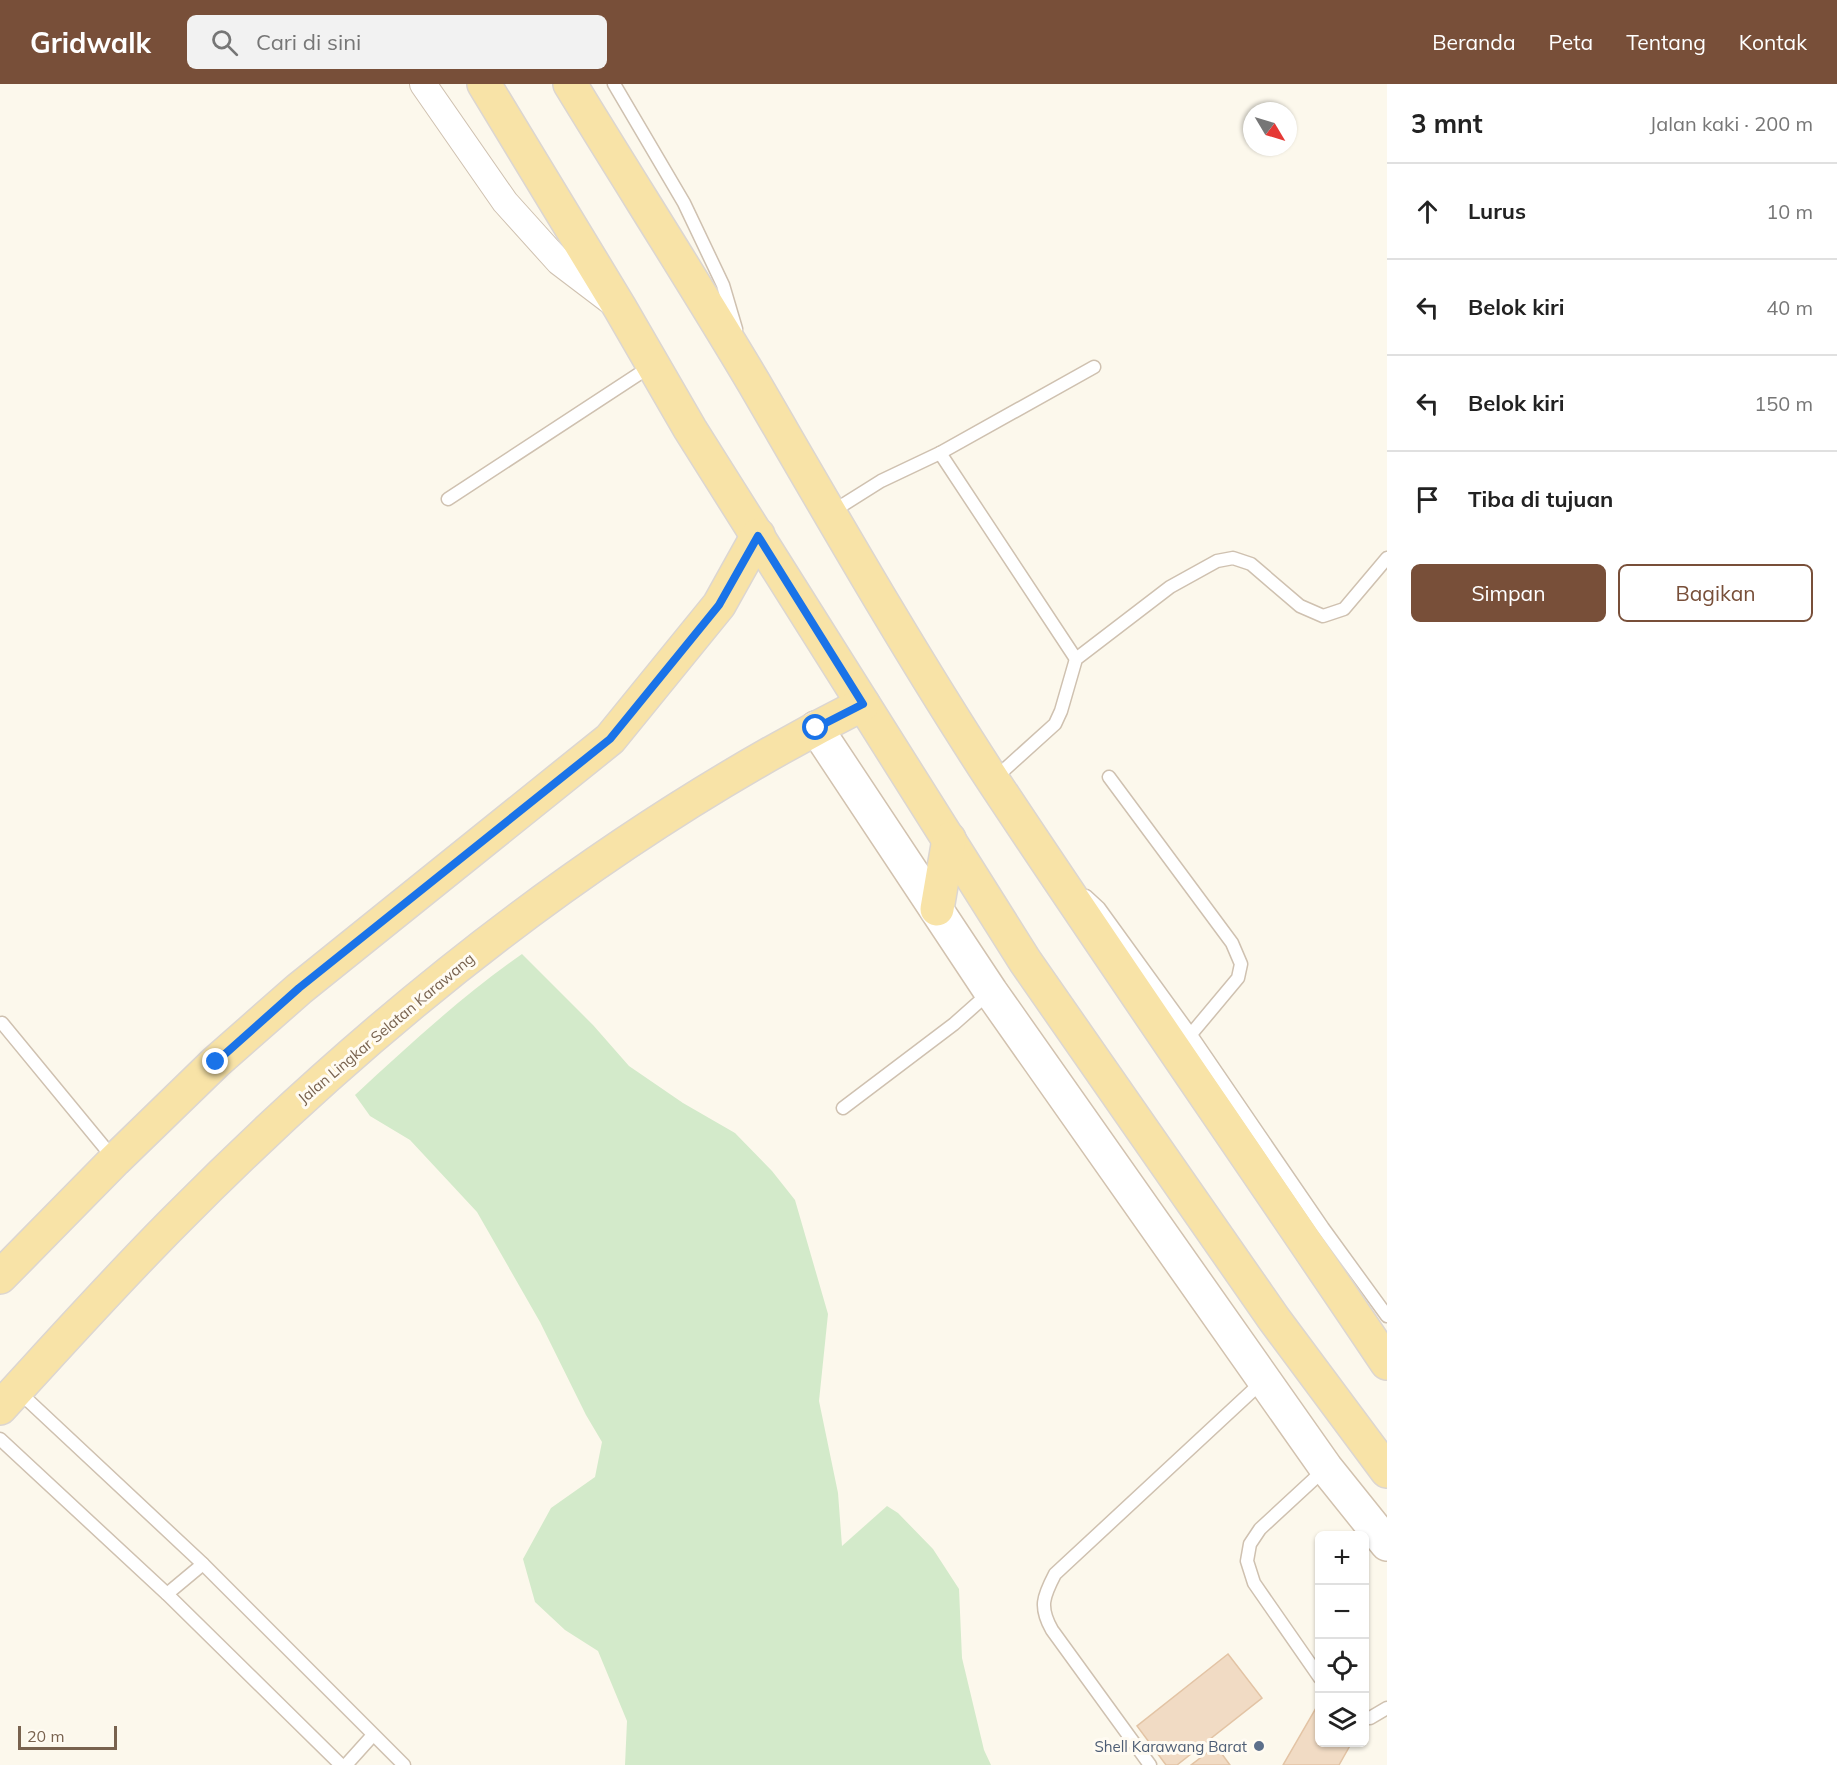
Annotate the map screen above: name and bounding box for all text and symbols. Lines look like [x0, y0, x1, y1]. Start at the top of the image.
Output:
search box [187, 15, 607, 69]
text: Gridwalk [30, 25, 151, 60]
icon: search [208, 26, 241, 59]
text: Cari di sini [256, 28, 361, 56]
text: Beranda [1432, 29, 1516, 55]
text: Peta [1549, 29, 1593, 55]
text: Tentang [1626, 29, 1706, 55]
text: Kontak [1739, 29, 1807, 55]
north arrow [1243, 102, 1297, 156]
text: 3 mnt [1411, 107, 1483, 140]
text: Jalan kaki · 200 m [1650, 111, 1813, 136]
icon: ahead [1411, 195, 1444, 228]
text: Lurus [1468, 197, 1526, 225]
text: 10 m [1766, 199, 1813, 224]
icon: left [1411, 291, 1444, 324]
text: Belok kiri [1468, 293, 1564, 321]
text: 40 m [1766, 295, 1813, 320]
icon: left [1411, 387, 1444, 420]
text: Belok kiri [1468, 389, 1564, 417]
text: 150 m [1754, 391, 1813, 416]
icon: arrive [1411, 483, 1444, 516]
text: Tiba di tujuan [1468, 485, 1613, 513]
button: Simpan [1411, 564, 1606, 622]
button: Bagikan [1618, 564, 1813, 622]
route start [802, 714, 828, 740]
street label: Jalan Lingkar Selatan Karawang [294, 949, 478, 1107]
route end [202, 1048, 228, 1074]
map controls [1315, 1531, 1369, 1747]
button: + [1315, 1531, 1369, 1585]
button: − [1315, 1585, 1369, 1639]
button: locate [1315, 1639, 1369, 1693]
button: layers [1315, 1693, 1369, 1747]
scale bar [18, 1723, 117, 1750]
text: 20 m [27, 1726, 64, 1746]
place label: Shell Karawang Barat [1094, 1737, 1247, 1756]
marker: Shell Karawang Barat [1252, 1739, 1266, 1753]

